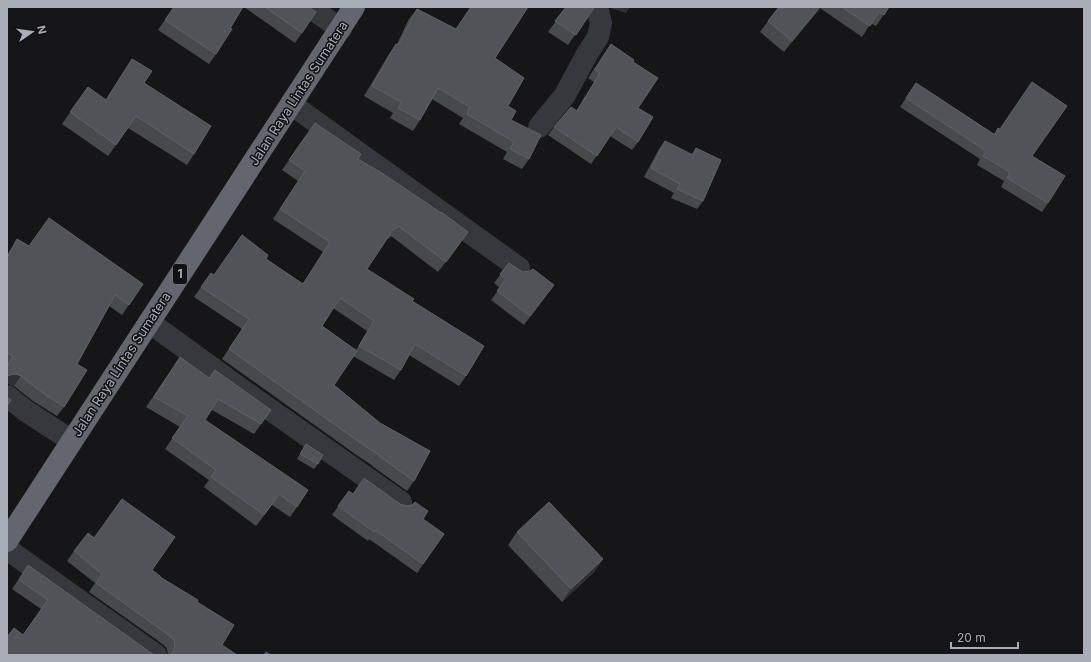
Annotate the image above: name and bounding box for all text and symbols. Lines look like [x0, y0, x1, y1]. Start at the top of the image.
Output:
north arrow [12, 12, 52, 52]
street label: Jalan Raya Lintas Sumatera [245, 18, 351, 168]
text: N [34, 24, 50, 35]
road number: 1 [173, 264, 187, 284]
street label: Jalan Raya Lintas Sumatera [68, 289, 174, 439]
scale bar [951, 624, 1018, 650]
text: 20 m [957, 630, 986, 645]

